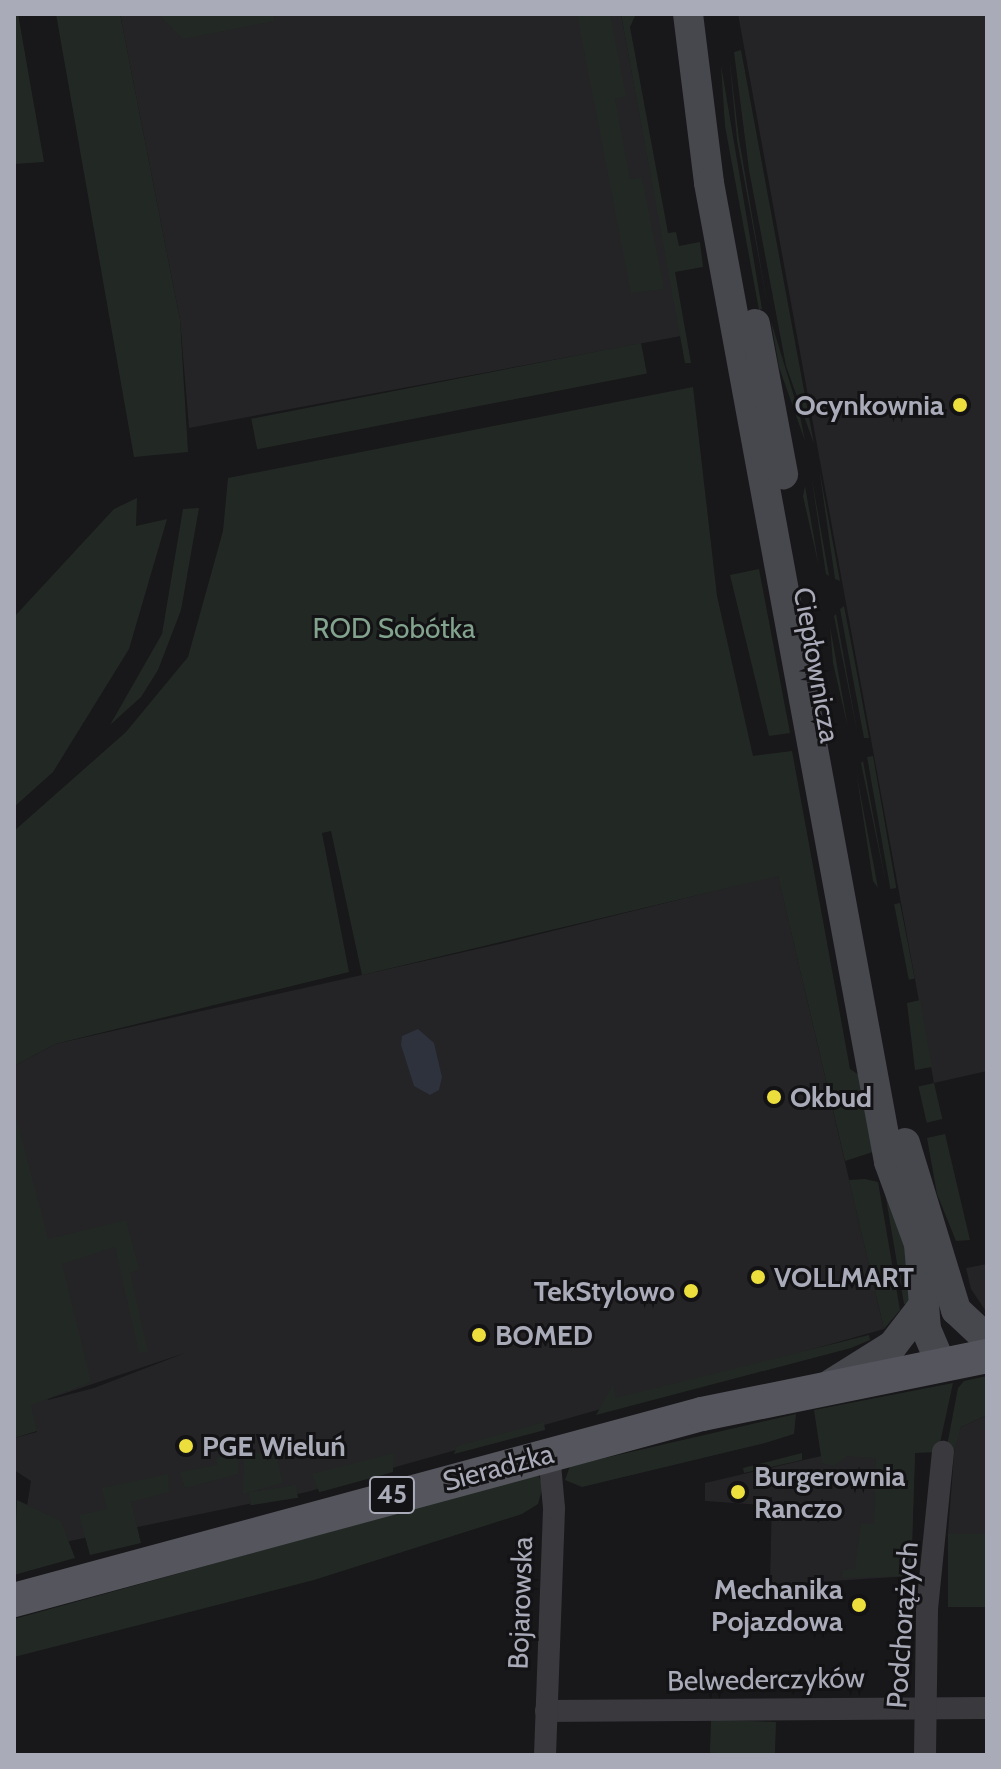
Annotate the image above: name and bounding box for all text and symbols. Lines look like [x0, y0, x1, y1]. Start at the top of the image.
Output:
place label: Ocynkownia [794, 388, 944, 422]
marker: Ocynkownia [951, 396, 969, 414]
street label: Ciepłownicza [787, 585, 847, 745]
park label: ROD Sobótka [313, 611, 475, 645]
place label: Okbud [790, 1080, 872, 1114]
marker: Okbud [765, 1088, 783, 1106]
place label: VOLLMART [774, 1260, 914, 1294]
marker: VOLLMART [749, 1268, 767, 1286]
place label: TekStylowo [534, 1274, 675, 1308]
marker: TekStylowo [682, 1282, 700, 1300]
place label: BOMED [495, 1318, 593, 1352]
marker: BOMED [470, 1326, 488, 1344]
place label: PGE Wieluń [202, 1429, 346, 1463]
street label: Sieradzka [439, 1436, 557, 1498]
marker: PGE Wieluń [177, 1437, 195, 1455]
place label: Burgerownia Ranczo [754, 1459, 906, 1525]
road number: 45 [368, 1473, 416, 1517]
marker: Burgerownia Ranczo [729, 1483, 747, 1501]
street label: Bojarowska [501, 1536, 539, 1670]
street label: Podchorążych [879, 1540, 925, 1710]
place label: Mechanika Pojazdowa [711, 1572, 843, 1638]
marker: Mechanika Pojazdowa [850, 1596, 868, 1614]
street label: Belwederczyków [667, 1660, 865, 1698]

